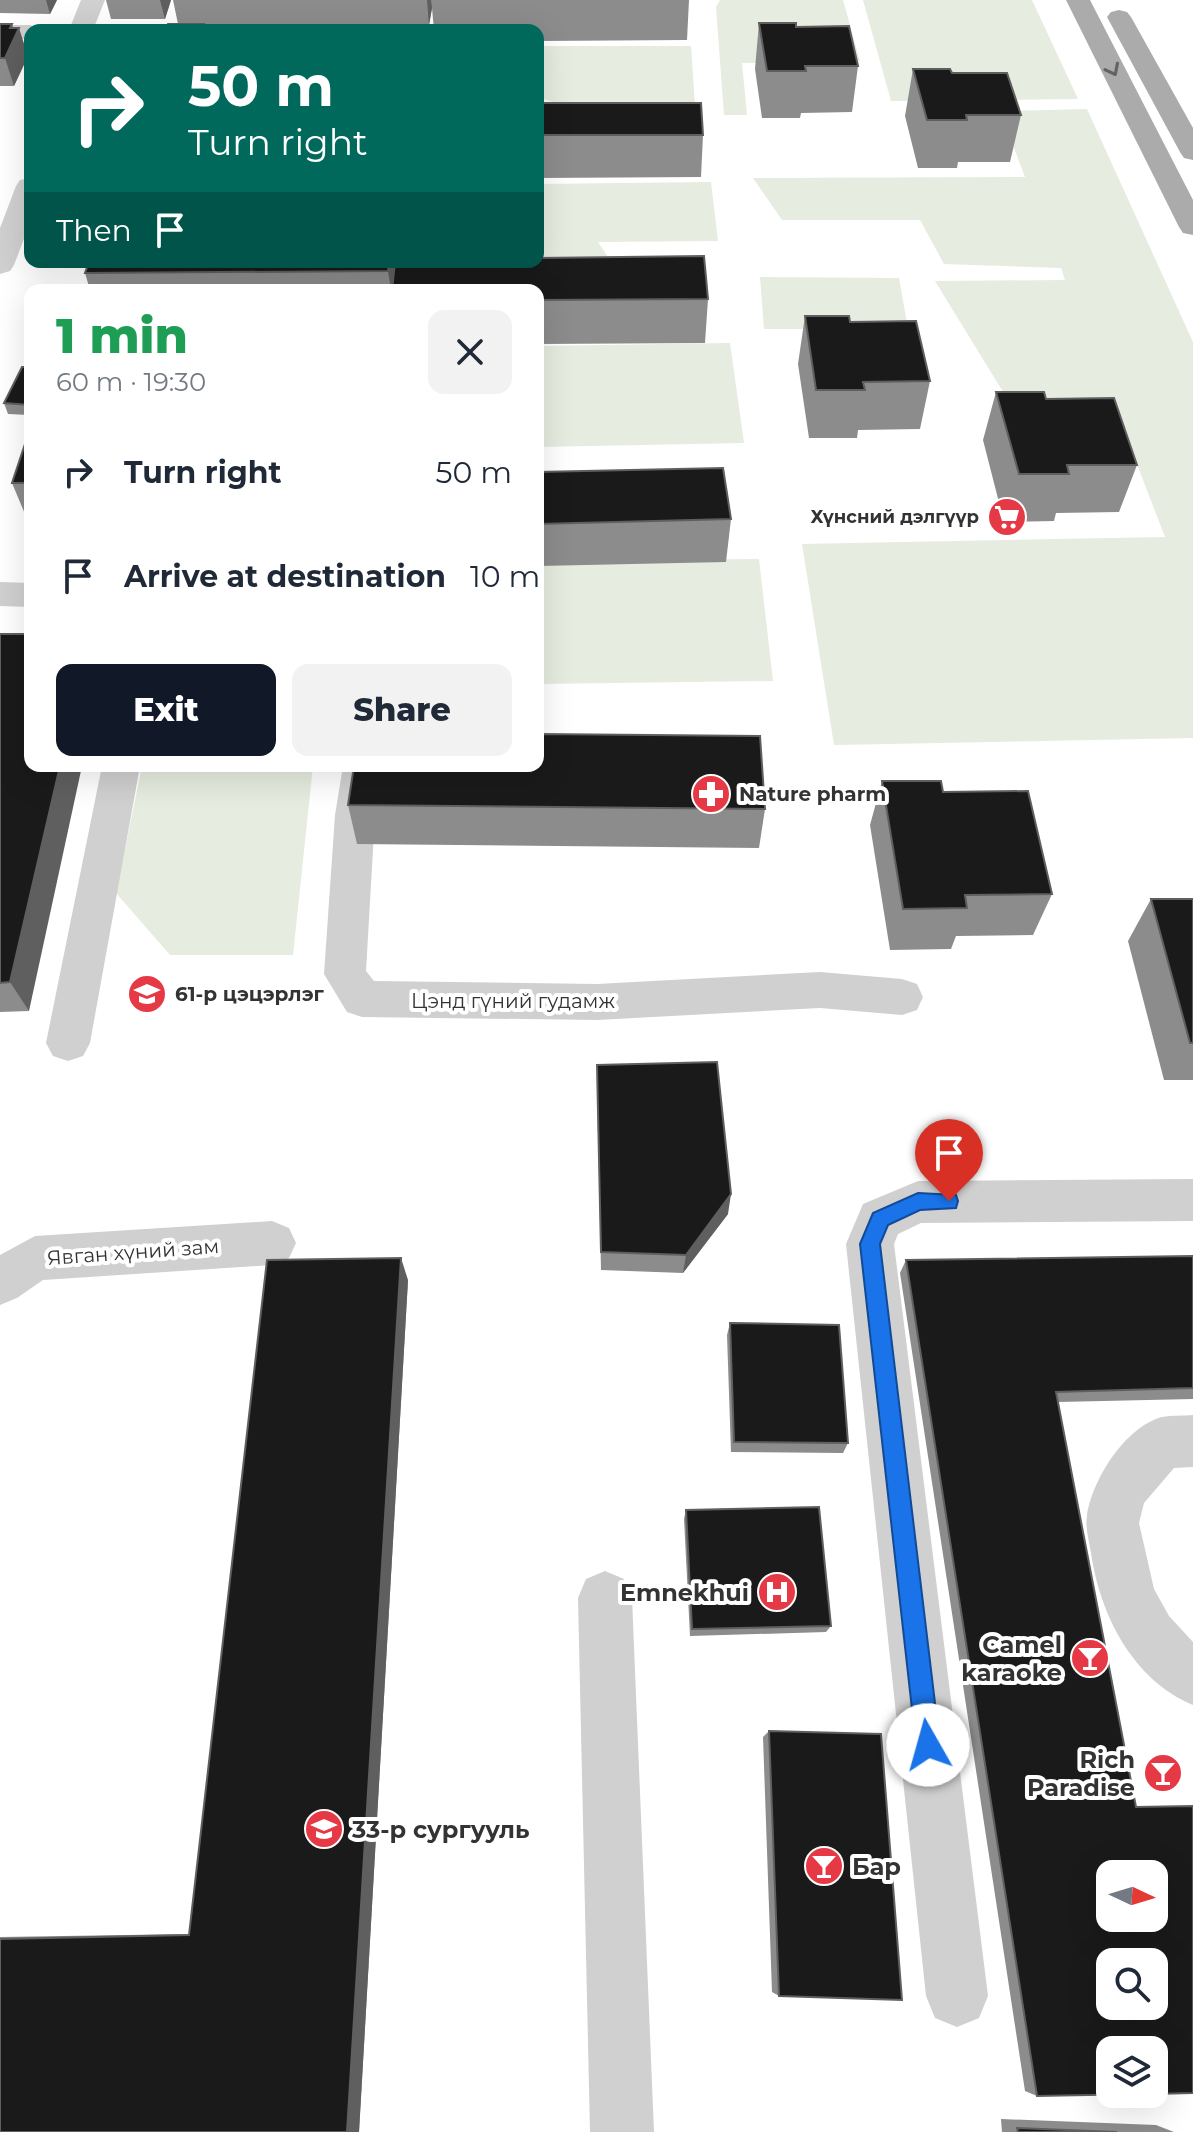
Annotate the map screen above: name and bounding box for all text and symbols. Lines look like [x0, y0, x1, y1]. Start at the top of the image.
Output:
text: 50 m [188, 52, 334, 120]
icon: right [56, 56, 160, 160]
one-way arrow [1104, 61, 1119, 76]
text: Turn right [188, 120, 368, 164]
icon: arrive [148, 208, 192, 252]
text: Then [56, 212, 132, 249]
text: 1 min [56, 307, 188, 365]
button: close [428, 310, 512, 394]
text: 60 m · 19:30 [56, 366, 206, 398]
icon: right [56, 450, 100, 494]
text: Turn right [124, 454, 281, 491]
text: 50 m [435, 454, 512, 491]
supermarket icon: Хүнсний дэлгүүр [986, 496, 1028, 538]
place label: Хүнсний дэлгүүр [810, 506, 979, 528]
icon: arrive [56, 554, 100, 598]
text: Arrive at destination [124, 558, 446, 595]
text: 10 m [470, 558, 540, 595]
button: Exit [56, 664, 276, 756]
button: Share [292, 664, 512, 756]
pharmacy icon: Nature pharm [690, 773, 732, 815]
place label: Nature pharm [739, 782, 886, 806]
school or university icon: 61-р цэцэрлэг [126, 973, 168, 1015]
place label: 61-р цэцэрлэг [175, 982, 324, 1006]
street label: Цэнд гүний гудамж [411, 989, 615, 1013]
pin [915, 1119, 983, 1201]
icon: arrive [927, 1131, 971, 1175]
street label: Явган хүний зам [46, 1234, 220, 1270]
hospital icon: Emnekhui [756, 1571, 798, 1613]
place label: Emnekhui [620, 1578, 749, 1607]
place label: Camel karaoke [961, 1630, 1062, 1687]
bar icon: Camel karaoke [1069, 1637, 1111, 1679]
position arrow [886, 1703, 970, 1787]
place label: Rich Paradise [1027, 1745, 1135, 1802]
bar icon: Rich Paradise [1142, 1752, 1184, 1794]
school or university icon: 33-р сургууль [303, 1808, 345, 1850]
place label: 33-р сургууль [351, 1815, 530, 1844]
bar icon: Бар [803, 1845, 845, 1887]
place label: Бар [852, 1852, 901, 1881]
north arrow [1096, 1860, 1168, 1932]
map controls [1096, 1860, 1168, 2108]
button: search [1096, 1948, 1168, 2020]
button: layers [1096, 2036, 1168, 2108]

